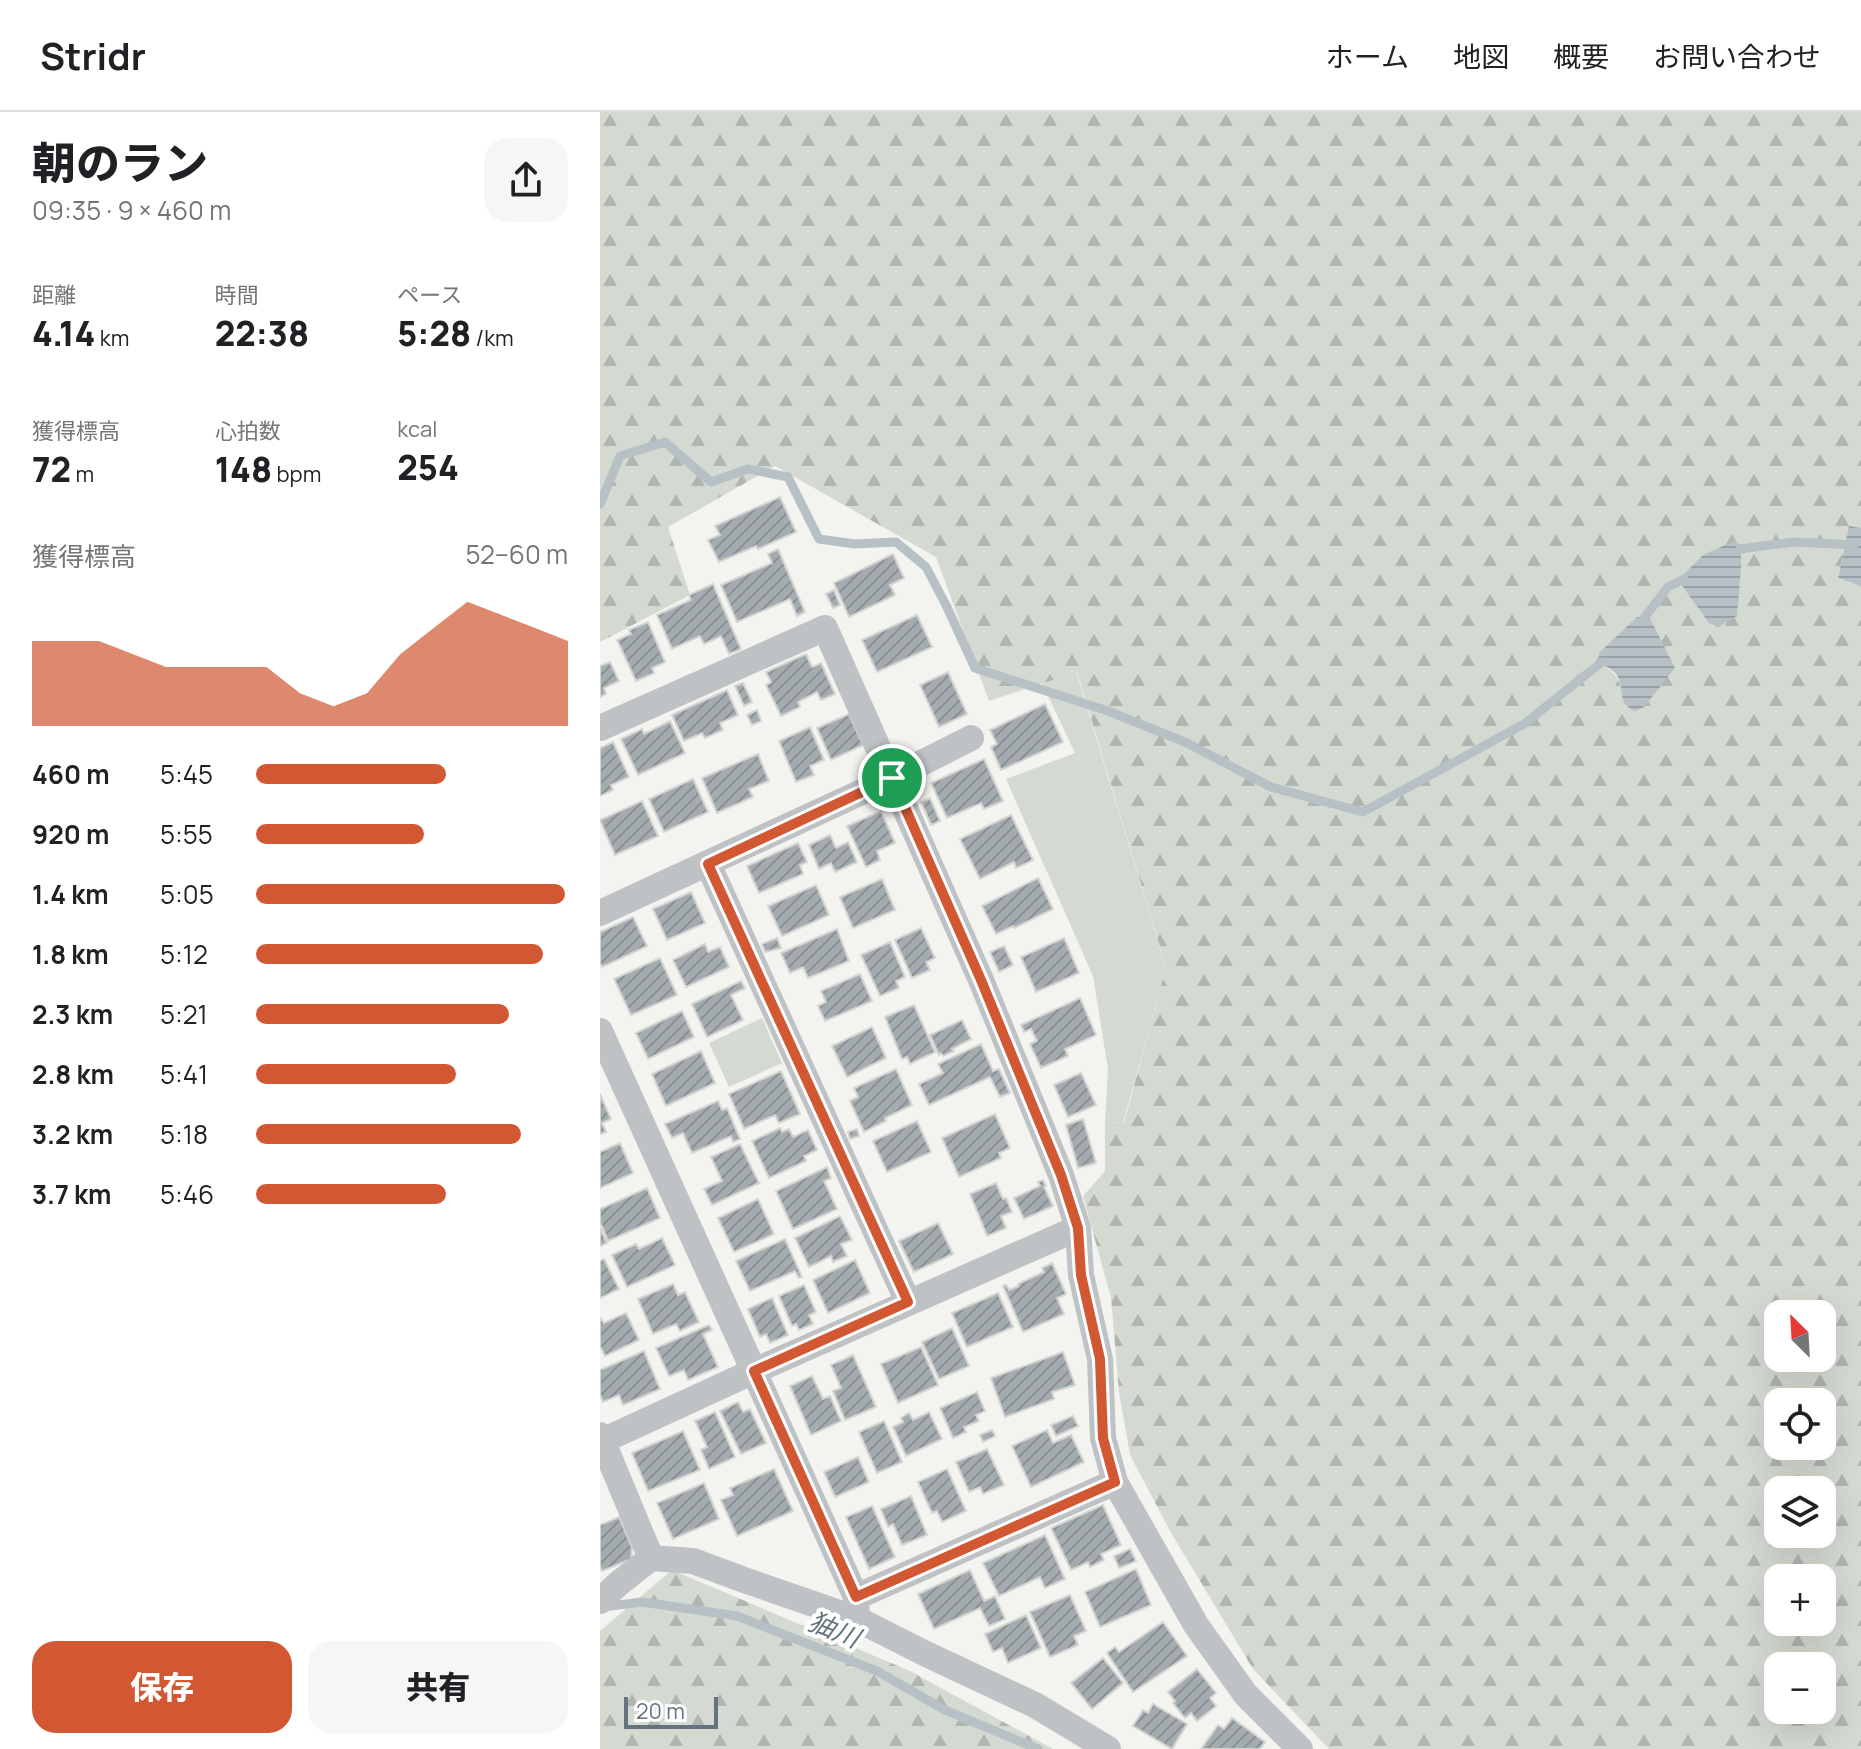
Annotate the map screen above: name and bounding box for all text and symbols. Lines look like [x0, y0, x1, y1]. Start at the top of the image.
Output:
text: Stridr [40, 29, 146, 81]
text: ホーム [1326, 37, 1409, 75]
text: 地図 [1453, 37, 1509, 75]
text: 概要 [1553, 37, 1609, 75]
text: お問い合わせ [1653, 37, 1821, 75]
text: 朝のラン [32, 132, 208, 192]
button: share [484, 138, 568, 222]
text: 09:35 · 9 × 460 m [32, 192, 231, 228]
text: 距離 [32, 280, 76, 310]
text: 時間 [215, 280, 259, 310]
text: ペース [397, 280, 462, 310]
text: 4.14 [32, 310, 95, 356]
text: 22:38 [215, 310, 309, 356]
text: 5:28 [397, 310, 471, 356]
text: km [95, 323, 129, 353]
text: /km [471, 323, 514, 353]
text: kcal [397, 414, 437, 444]
text: 獲得標高 [32, 416, 120, 446]
text: 心拍数 [215, 416, 281, 446]
text: 254 [397, 444, 459, 490]
text: 72 [32, 446, 71, 492]
text: 148 [215, 446, 272, 492]
text: m [71, 459, 94, 489]
text: bpm [272, 459, 321, 489]
text: 52–60 m [466, 536, 568, 572]
text: 獲得標高 [32, 538, 136, 574]
pin [858, 744, 926, 812]
text: 460 m [32, 756, 110, 792]
text: 5:45 [160, 756, 213, 792]
icon: arrive [870, 756, 914, 800]
text: 920 m [32, 816, 109, 852]
text: 5:55 [160, 816, 213, 852]
text: 1.4 km [32, 876, 109, 912]
text: 5:05 [160, 876, 214, 912]
text: 1.8 km [32, 936, 109, 972]
text: 5:12 [160, 936, 208, 972]
text: 2.3 km [32, 996, 113, 1032]
text: 5:21 [160, 996, 208, 1032]
text: 2.8 km [32, 1056, 114, 1092]
text: 5:41 [160, 1056, 208, 1092]
text: 3.2 km [32, 1116, 113, 1152]
text: 5:18 [160, 1116, 208, 1152]
text: 3.7 km [32, 1176, 111, 1212]
text: 5:46 [160, 1176, 214, 1212]
north arrow [1764, 1300, 1836, 1372]
map controls [1764, 1300, 1836, 1724]
button: locate [1764, 1388, 1836, 1460]
button: layers [1764, 1476, 1836, 1548]
button: + [1764, 1564, 1836, 1636]
water label: 㹨川 [804, 1603, 868, 1657]
button: 保存 [32, 1641, 292, 1733]
button: 共有 [308, 1641, 568, 1733]
button: − [1764, 1652, 1836, 1724]
scale bar [624, 1693, 718, 1729]
text: 20 m [636, 1696, 685, 1726]

